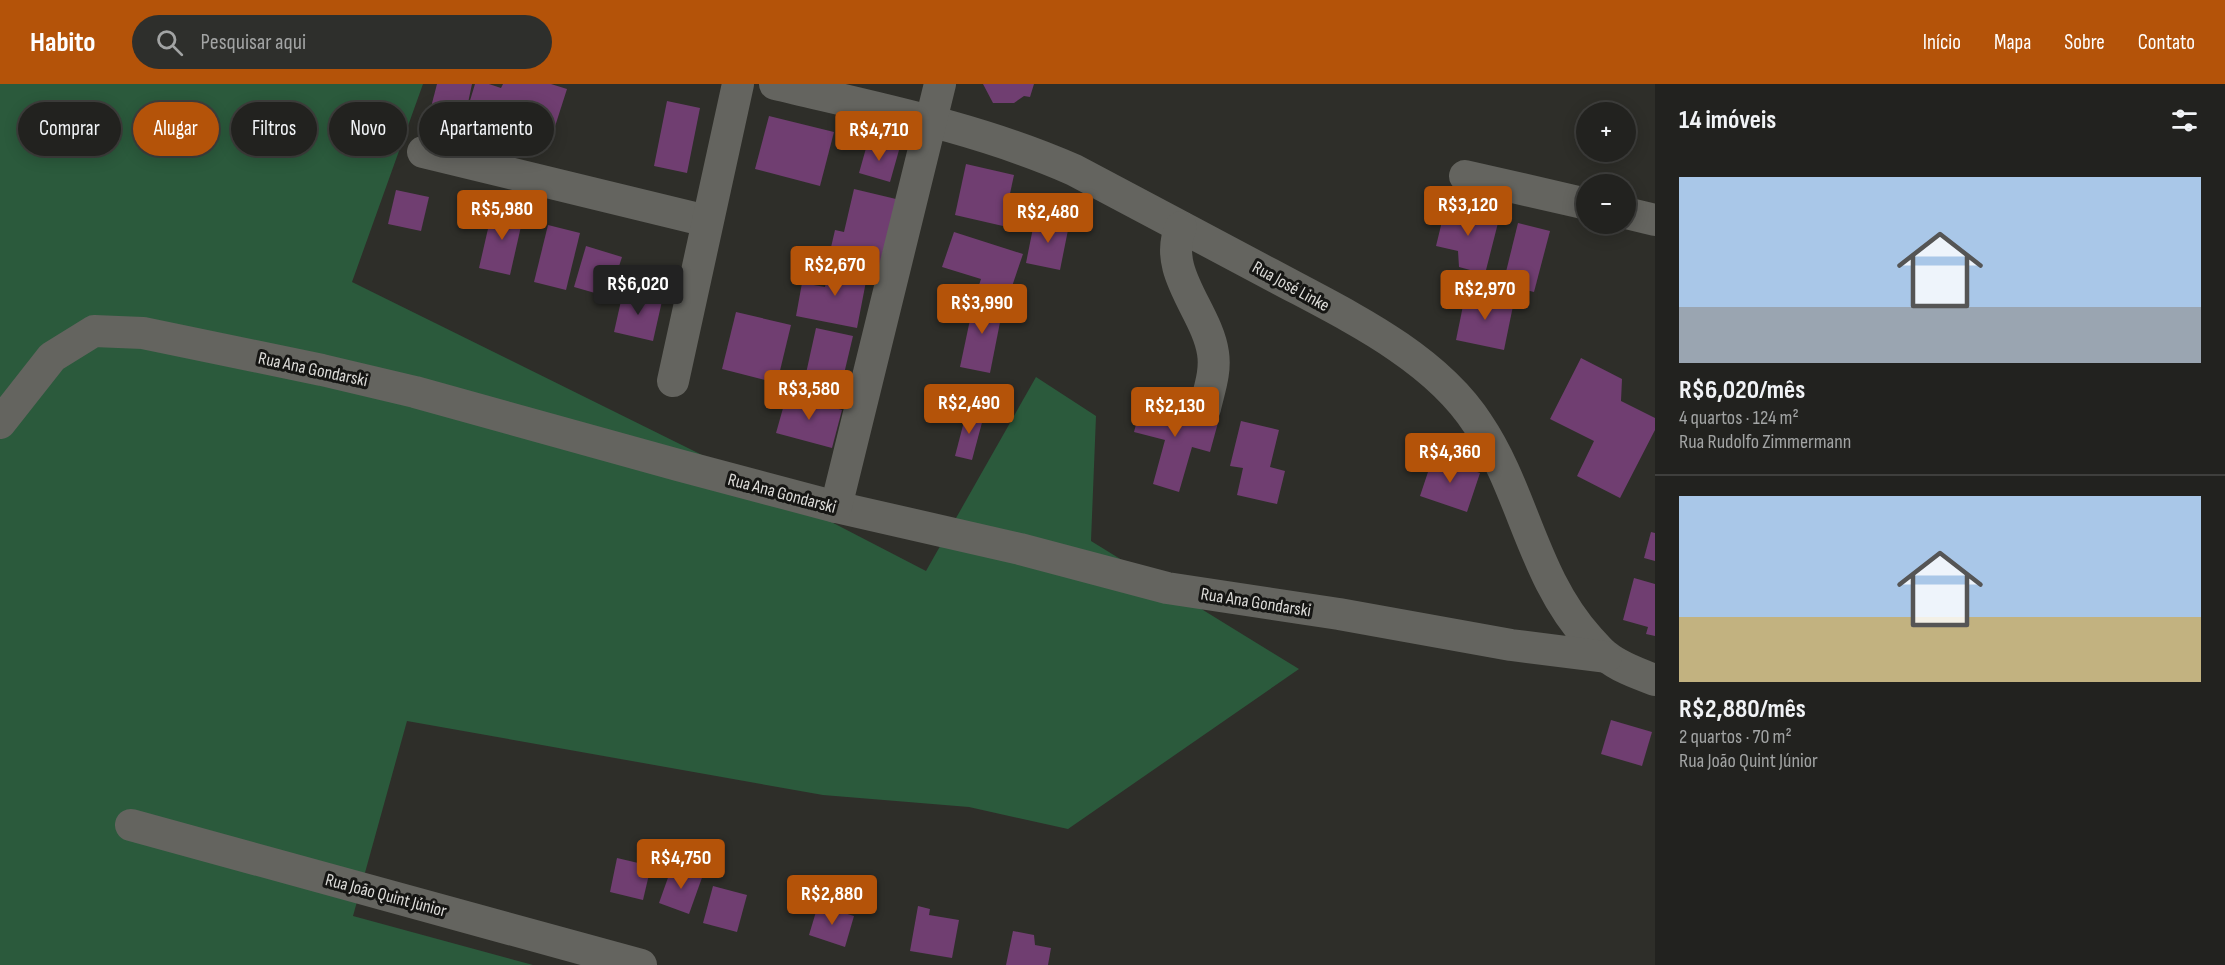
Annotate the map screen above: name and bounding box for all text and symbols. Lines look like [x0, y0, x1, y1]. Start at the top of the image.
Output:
search box [132, 15, 552, 69]
text: Habito [30, 26, 96, 59]
icon: search [153, 26, 186, 59]
text: Pesquisar aqui [201, 29, 306, 56]
text: Início [1923, 30, 1961, 55]
text: Mapa [1994, 30, 2031, 55]
text: Sobre [2064, 30, 2105, 55]
text: Contato [2138, 30, 2195, 55]
chip: Comprar [18, 102, 121, 156]
chip: Alugar [133, 102, 219, 156]
chip: Filtros [231, 102, 317, 156]
chip: Novo [329, 102, 407, 156]
chip: Apartamento [419, 102, 554, 156]
map controls [1576, 102, 1636, 234]
button: + [1576, 102, 1636, 162]
icon: filters [2168, 104, 2201, 137]
text: 14 imóveis [1679, 105, 1776, 136]
pin: R$4,710 [824, 111, 934, 162]
text: R$4,710 [849, 118, 909, 142]
button: − [1576, 174, 1636, 234]
pin: R$3,120 [1413, 186, 1523, 237]
pin: R$5,980 [447, 190, 557, 241]
pin: R$2,480 [993, 193, 1103, 244]
text: R$3,120 [1438, 193, 1498, 217]
text: R$5,980 [471, 197, 533, 221]
text: R$2,480 [1017, 200, 1079, 224]
icon: home [1886, 216, 1994, 324]
pin: R$2,670 [780, 246, 890, 297]
text: R$2,670 [805, 253, 865, 277]
street label: Rua José Linke [1249, 257, 1333, 316]
pin: R$6,020 [583, 265, 693, 316]
pin: R$2,970 [1430, 270, 1540, 321]
text: R$6,020 [607, 272, 669, 296]
text: R$2,970 [1455, 277, 1516, 301]
pin: R$3,990 [927, 284, 1037, 335]
text: R$3,990 [951, 291, 1013, 315]
street label: Rua Ana Gondarski [256, 348, 370, 391]
pin: R$3,580 [754, 370, 864, 421]
text: R$6,020/mês [1679, 375, 1805, 406]
text: R$3,580 [778, 377, 840, 401]
pin: R$2,490 [914, 384, 1024, 435]
pin: R$2,130 [1120, 387, 1230, 438]
text: R$2,490 [938, 391, 1000, 415]
text: R$2,130 [1145, 394, 1205, 418]
text: 4 quartos · 124 m² [1679, 406, 1799, 430]
text: Rua Rudolfo Zimmermann [1679, 430, 1851, 454]
pin: R$4,360 [1395, 433, 1505, 484]
text: R$4,360 [1419, 440, 1481, 464]
street label: Rua Ana Gondarski [725, 469, 838, 518]
icon: home [1886, 535, 1994, 643]
street label: Rua Ana Gondarski [1199, 583, 1313, 622]
text: R$2,880/mês [1679, 694, 1806, 725]
text: 2 quartos · 70 m² [1679, 725, 1792, 749]
text: Rua João Quint Júnior [1679, 749, 1818, 773]
pin: R$4,750 [626, 839, 736, 890]
text: R$4,750 [651, 846, 711, 870]
street label: Rua João Quint Júnior [323, 869, 449, 922]
pin: R$2,880 [777, 875, 887, 926]
text: R$2,880 [801, 882, 863, 906]

